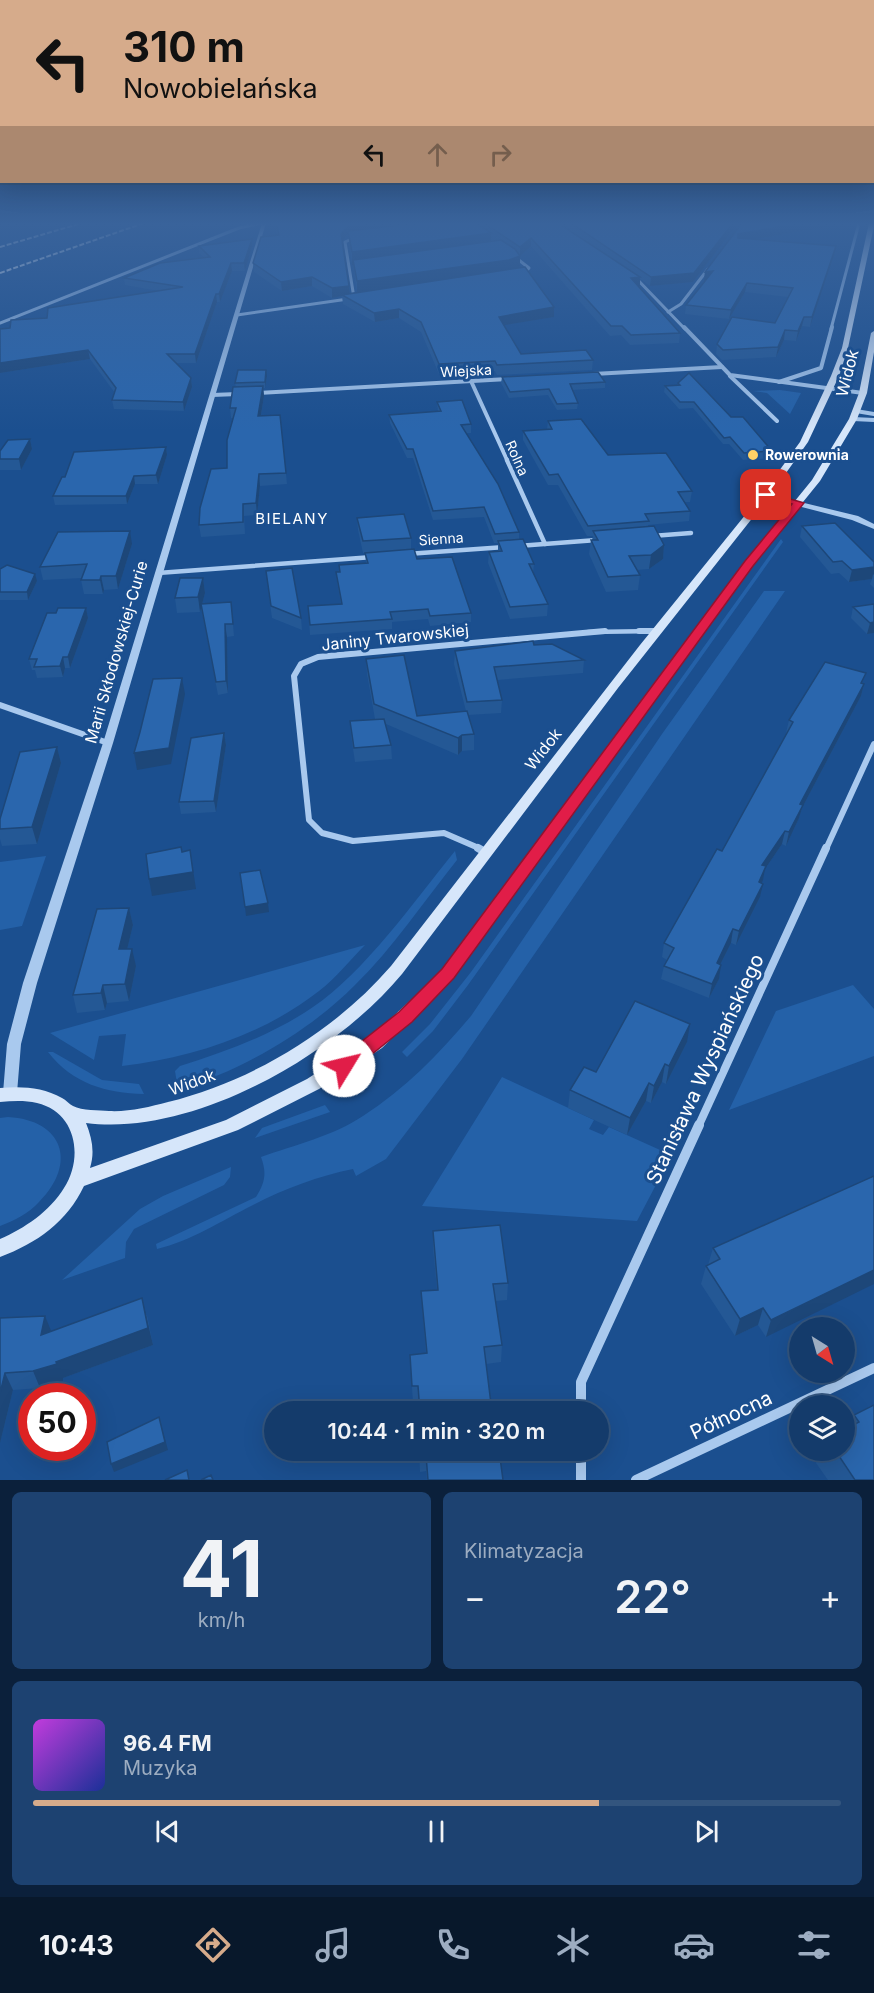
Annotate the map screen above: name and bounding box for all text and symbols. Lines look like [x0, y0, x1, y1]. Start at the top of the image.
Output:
text: 310 m [123, 21, 245, 72]
icon: left [24, 24, 102, 102]
text: Nowobielańska [123, 72, 318, 105]
icon: left [358, 138, 391, 171]
icon: ahead [421, 138, 454, 171]
icon: right [484, 138, 517, 171]
street label: Widok [832, 347, 863, 399]
street label: Wiejska [440, 361, 492, 380]
street label: Rolna [502, 438, 533, 478]
place label: Rowerownia [765, 446, 849, 463]
marker: Rowerownia [746, 448, 760, 462]
pin [740, 469, 791, 520]
icon: arrive [749, 478, 782, 511]
district label: BIELANY [255, 509, 329, 528]
street label: Sienna [418, 528, 464, 549]
street label: Marii Skłodowskiej-Curie [80, 558, 152, 746]
street label: Janiny Twarowskiej [320, 619, 470, 655]
street label: Widok [520, 724, 566, 774]
street label: Stanisława Wyspiańskiego [641, 950, 769, 1188]
position arrow [312, 1034, 376, 1098]
street label: Widok [166, 1064, 218, 1100]
north arrow [789, 1317, 855, 1383]
map controls [789, 1317, 855, 1461]
speed limit sign: 50 [18, 1383, 96, 1461]
street label: Północna [686, 1386, 776, 1444]
button: layers [789, 1395, 855, 1461]
text: 10:44 · 1 min · 320 m [328, 1418, 545, 1444]
text: 41 [180, 1521, 263, 1616]
text: Klimatyzacja [464, 1539, 584, 1563]
text: 22° [614, 1569, 691, 1624]
text: − [464, 1577, 486, 1617]
text: + [819, 1577, 841, 1617]
text: km/h [198, 1608, 245, 1632]
text: 96.4 FM [123, 1730, 212, 1756]
text: Muzyka [123, 1756, 197, 1780]
icon: previous [151, 1815, 184, 1848]
icon: pause [420, 1815, 453, 1848]
icon: next [690, 1815, 723, 1848]
icon: directions [192, 1924, 234, 1966]
icon: music [312, 1924, 354, 1966]
icon: phone [432, 1924, 474, 1966]
icon: climate [552, 1924, 594, 1966]
icon: car [673, 1924, 715, 1966]
icon: filters [793, 1924, 835, 1966]
text: 10:43 [39, 1929, 114, 1962]

